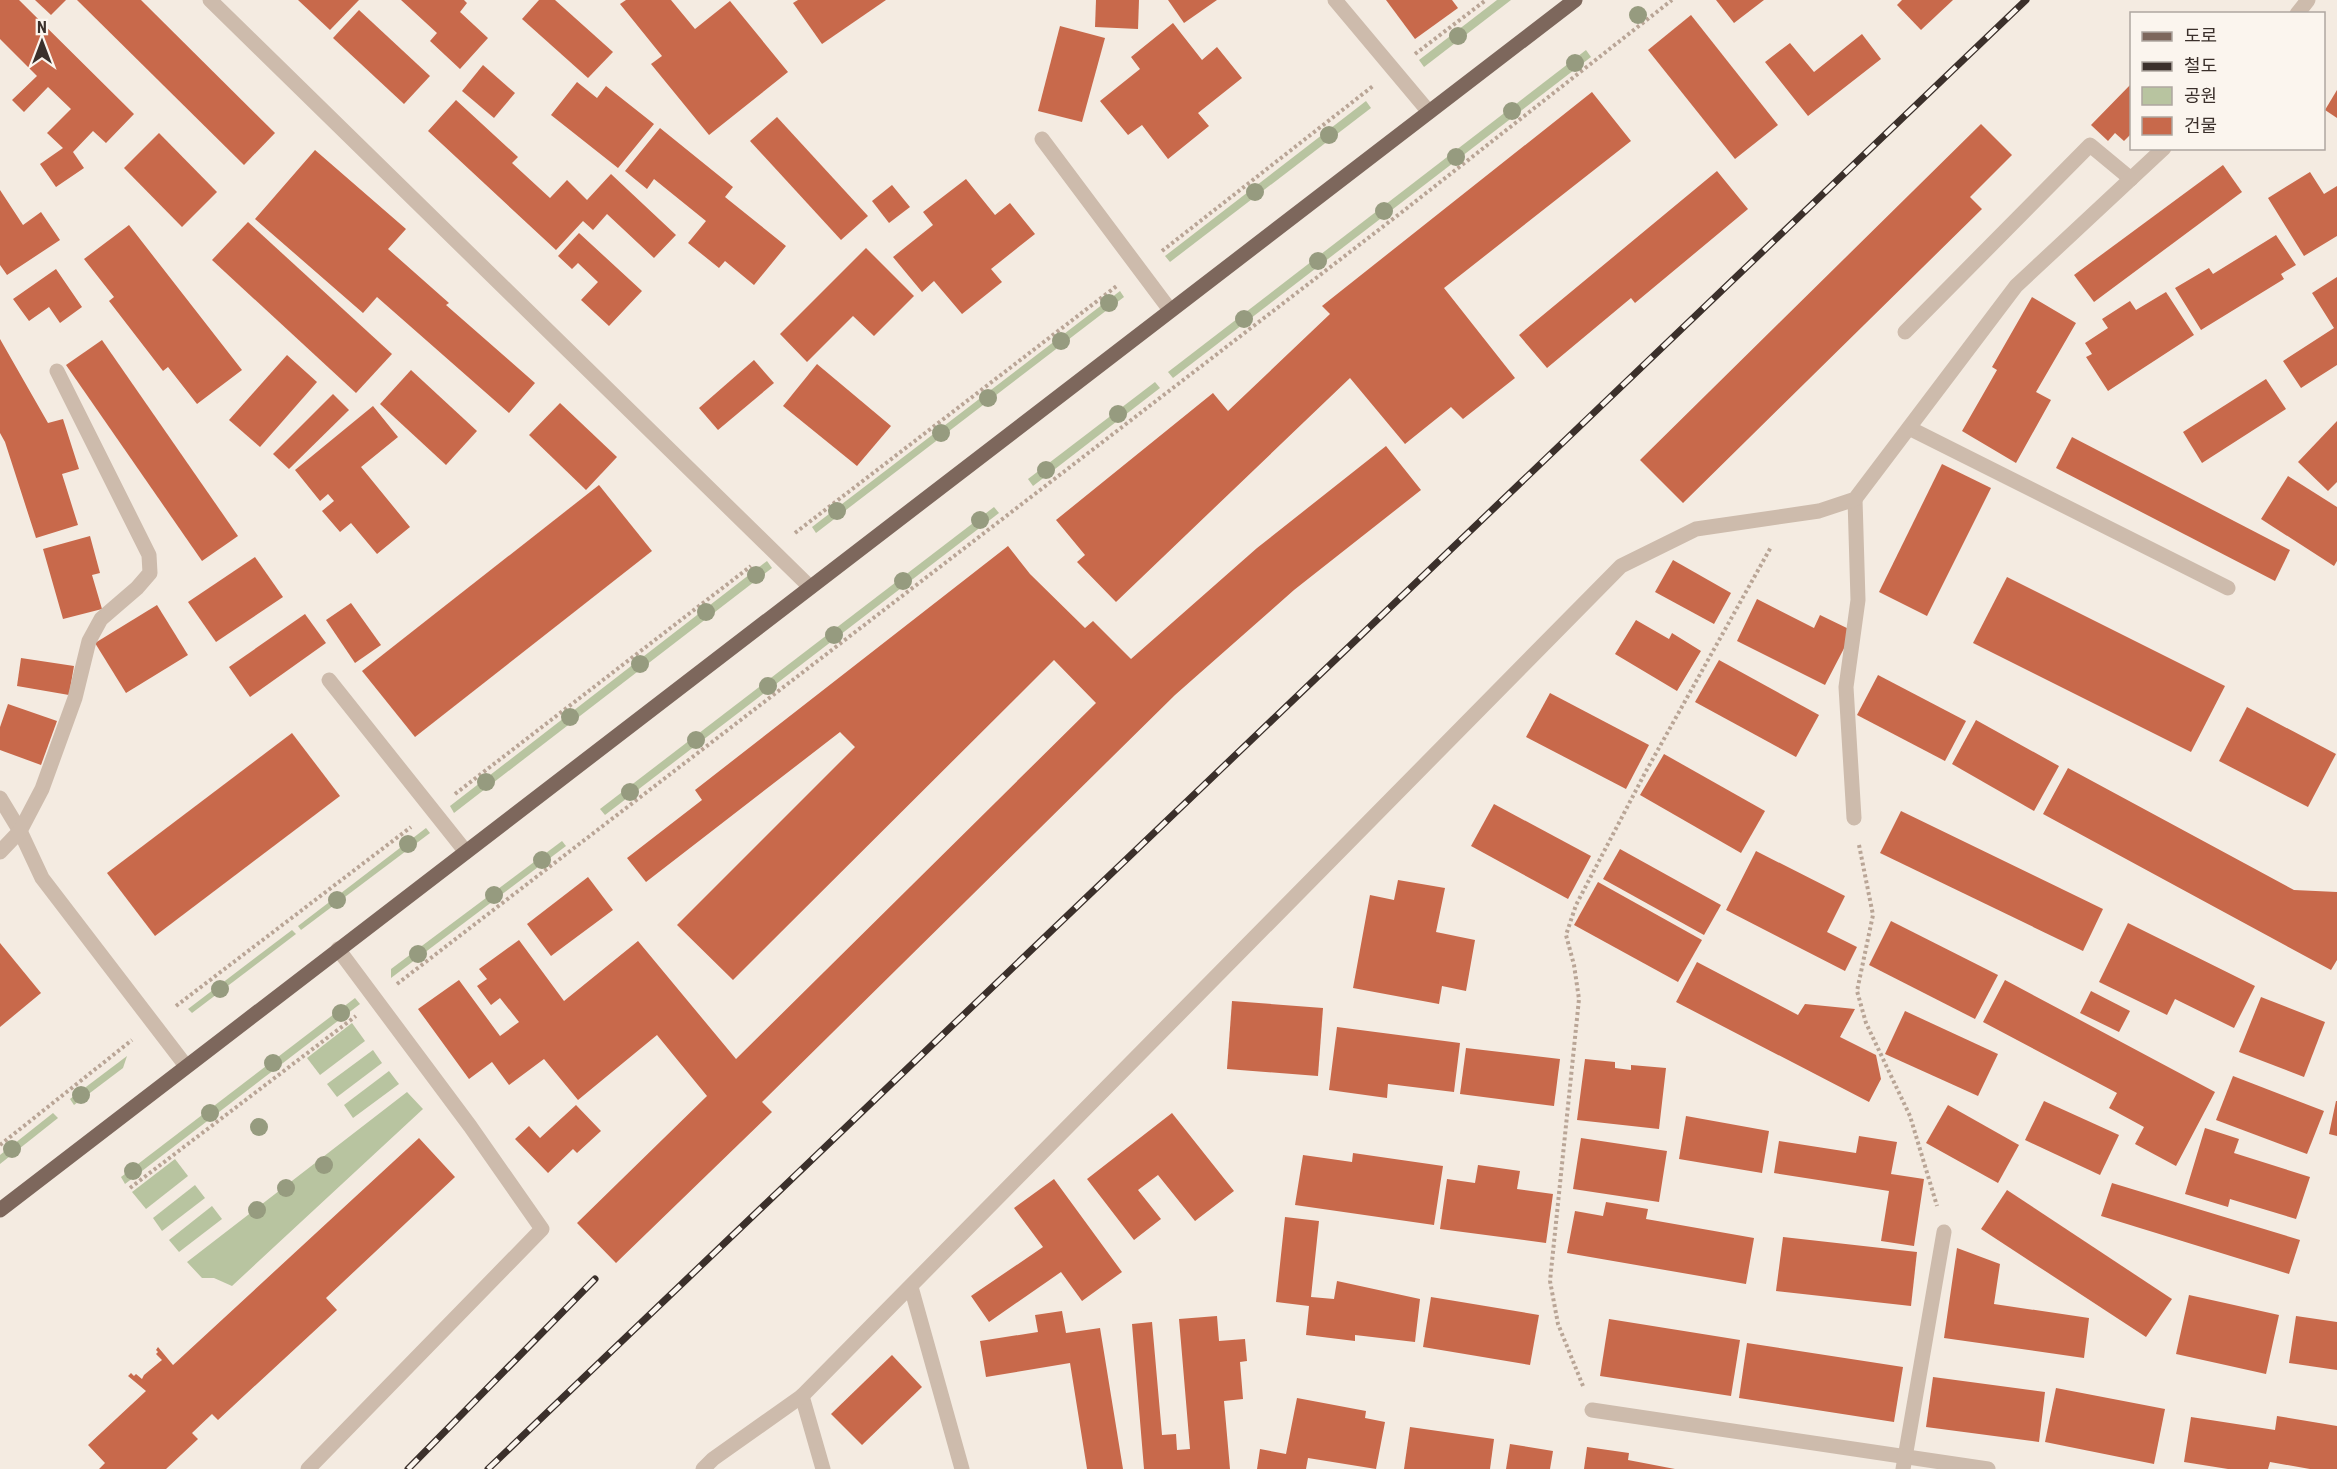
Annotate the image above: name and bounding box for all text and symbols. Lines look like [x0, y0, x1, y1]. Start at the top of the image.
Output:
north arrow [12, 12, 72, 72]
legend [2130, 12, 2325, 150]
text: N [37, 18, 47, 37]
text: 도로 [2184, 25, 2217, 46]
text: 철도 [2184, 55, 2217, 76]
text: 공원 [2184, 85, 2217, 106]
text: 건물 [2184, 115, 2217, 136]

